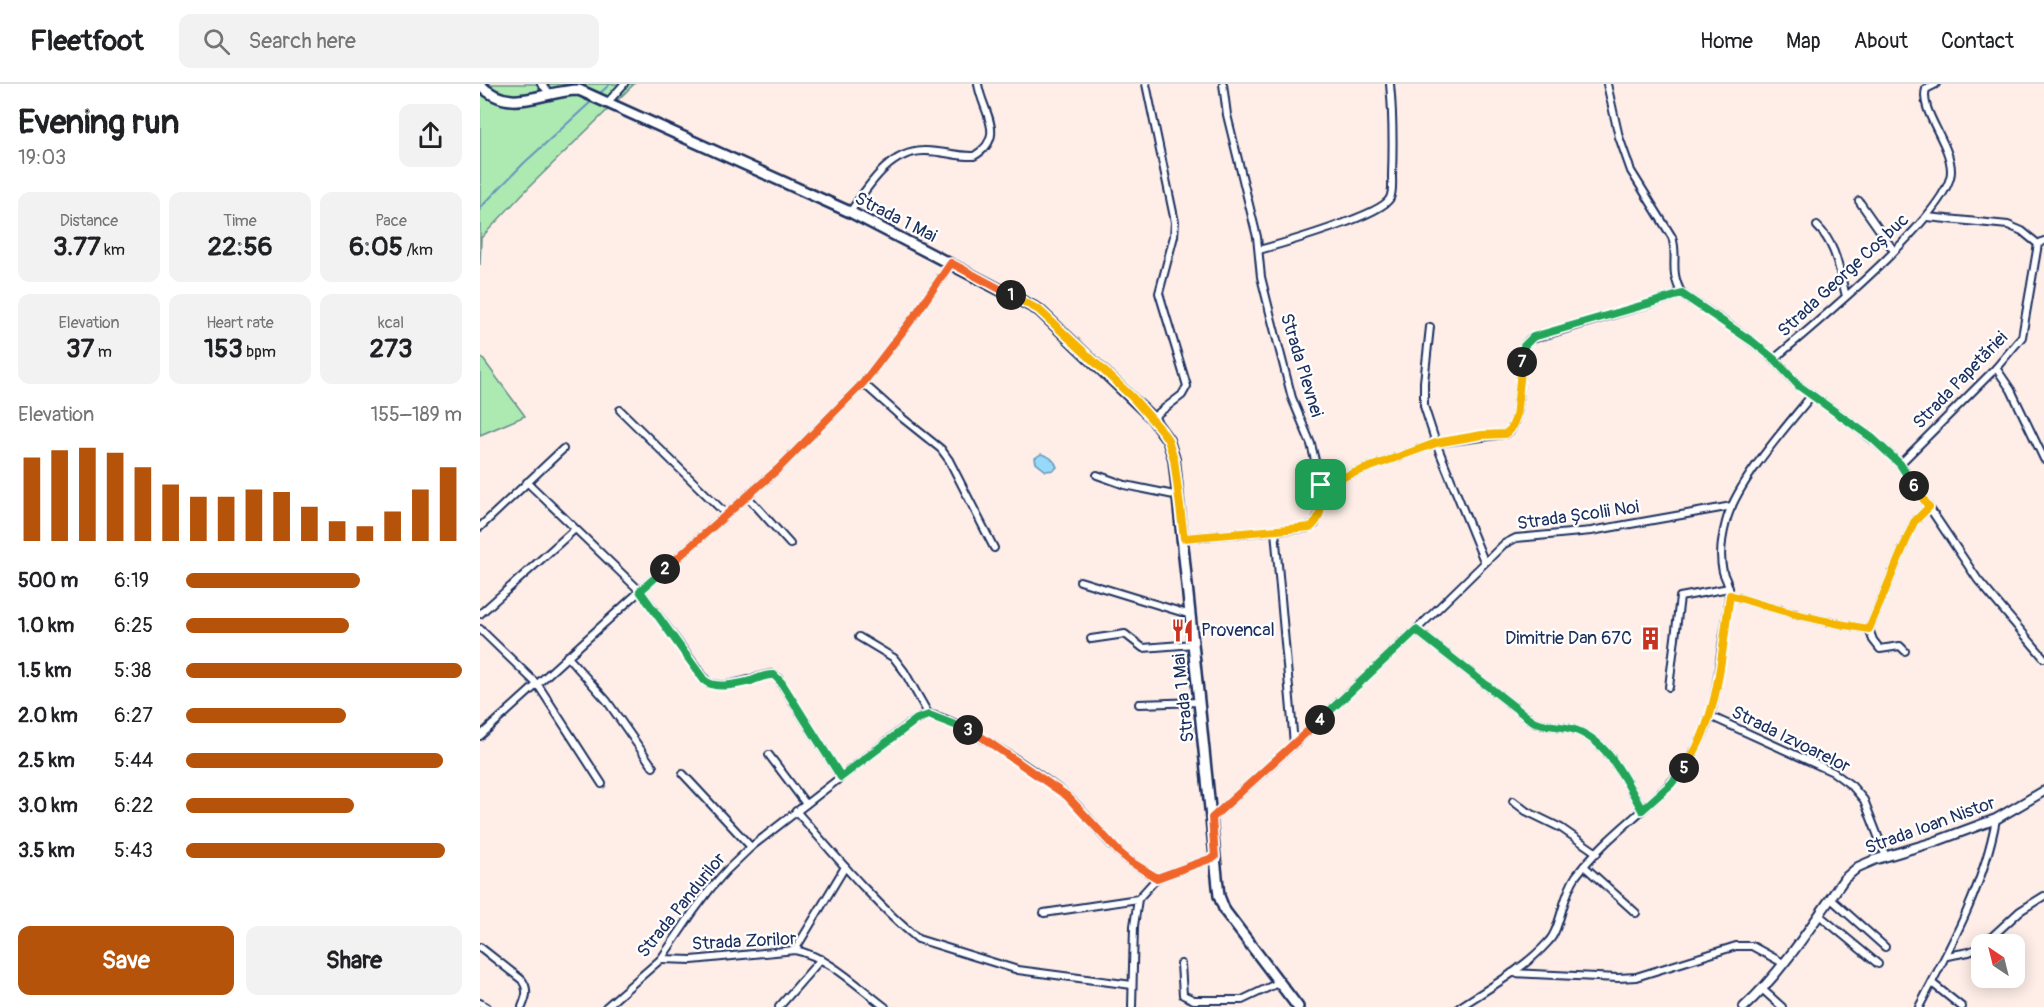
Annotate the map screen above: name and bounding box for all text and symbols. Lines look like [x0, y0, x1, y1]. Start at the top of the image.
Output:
search box [179, 14, 599, 68]
text: Fleetfoot [30, 24, 143, 59]
icon: search [200, 25, 233, 58]
text: Search here [248, 27, 356, 55]
text: Home [1700, 28, 1753, 55]
text: Map [1786, 28, 1821, 55]
text: About [1854, 28, 1908, 55]
text: Contact [1941, 28, 2014, 55]
text: Evening run [18, 102, 179, 143]
button: share [399, 104, 462, 167]
text: 19:03 [18, 145, 66, 170]
street label: Strada 1 Mai [851, 187, 941, 248]
street label: Strada George Coșbuc [1773, 209, 1914, 342]
text: Distance [60, 211, 118, 231]
text: Time [223, 211, 257, 231]
text: Pace [375, 211, 407, 231]
text: 3.77 [53, 231, 101, 263]
text: 22:56 [207, 231, 273, 263]
text: 6:05 [349, 231, 403, 263]
text: km [101, 240, 125, 260]
text: /km [403, 240, 433, 260]
pin: 1 [996, 280, 1026, 310]
text: 1 [1008, 285, 1014, 305]
street label: Strada Plevnei [1275, 311, 1328, 420]
text: Elevation [59, 313, 119, 333]
text: Heart rate [206, 313, 274, 333]
text: kcal [378, 313, 404, 333]
street label: Strada Papetăriei [1908, 327, 2013, 434]
text: 37 [66, 333, 94, 365]
text: 153 [204, 333, 243, 365]
text: 273 [370, 333, 412, 365]
text: m [94, 342, 112, 362]
text: bpm [243, 342, 276, 362]
pin: 7 [1507, 347, 1537, 377]
text: 7 [1518, 352, 1526, 372]
text: Elevation [18, 402, 94, 427]
text: 155–189 m [370, 402, 462, 427]
pin [1295, 459, 1346, 510]
icon: arrive [1304, 468, 1337, 501]
pin: 6 [1899, 471, 1929, 501]
text: 6 [1909, 476, 1919, 496]
street label: Strada Școlii Noi [1516, 496, 1641, 535]
pin: 2 [650, 554, 680, 584]
text: 2 [661, 559, 669, 579]
text: 500 m [18, 568, 78, 593]
text: 6:19 [114, 568, 149, 593]
text: 1.0 km [18, 613, 74, 638]
text: 6:25 [114, 613, 153, 638]
restaurant icon: Provencal [1170, 617, 1196, 643]
place label: Provencal [1201, 619, 1275, 642]
building icon: Dimitrie Dan 67C [1637, 625, 1663, 651]
place label: Dimitrie Dan 67C [1505, 627, 1632, 650]
street label: Strada 1 Mai [1167, 652, 1200, 743]
text: 1.5 km [18, 658, 71, 683]
text: 5:38 [114, 658, 151, 683]
street label: Strada Izvoarelor [1728, 701, 1855, 778]
text: 2.0 km [18, 703, 78, 728]
text: 6:27 [114, 703, 153, 728]
pin: 4 [1305, 705, 1335, 735]
text: 4 [1315, 710, 1325, 730]
pin: 3 [953, 715, 983, 745]
text: 3 [964, 720, 972, 740]
text: 2.5 km [18, 748, 75, 773]
text: 5:44 [114, 748, 153, 773]
pin: 5 [1669, 753, 1699, 783]
text: 5 [1680, 758, 1688, 778]
street label: Strada Ioan Nistor [1862, 791, 1999, 860]
text: 3.0 km [18, 793, 78, 818]
text: 6:22 [114, 793, 153, 818]
text: 3.5 km [18, 838, 75, 863]
text: 5:43 [114, 838, 153, 863]
street label: Strada Pandurilor [632, 848, 731, 963]
button: Save [18, 926, 234, 995]
button: Share [246, 926, 462, 995]
street label: Strada Zorilor [691, 927, 798, 956]
north arrow [1971, 934, 2025, 988]
map controls [1971, 934, 2025, 988]

